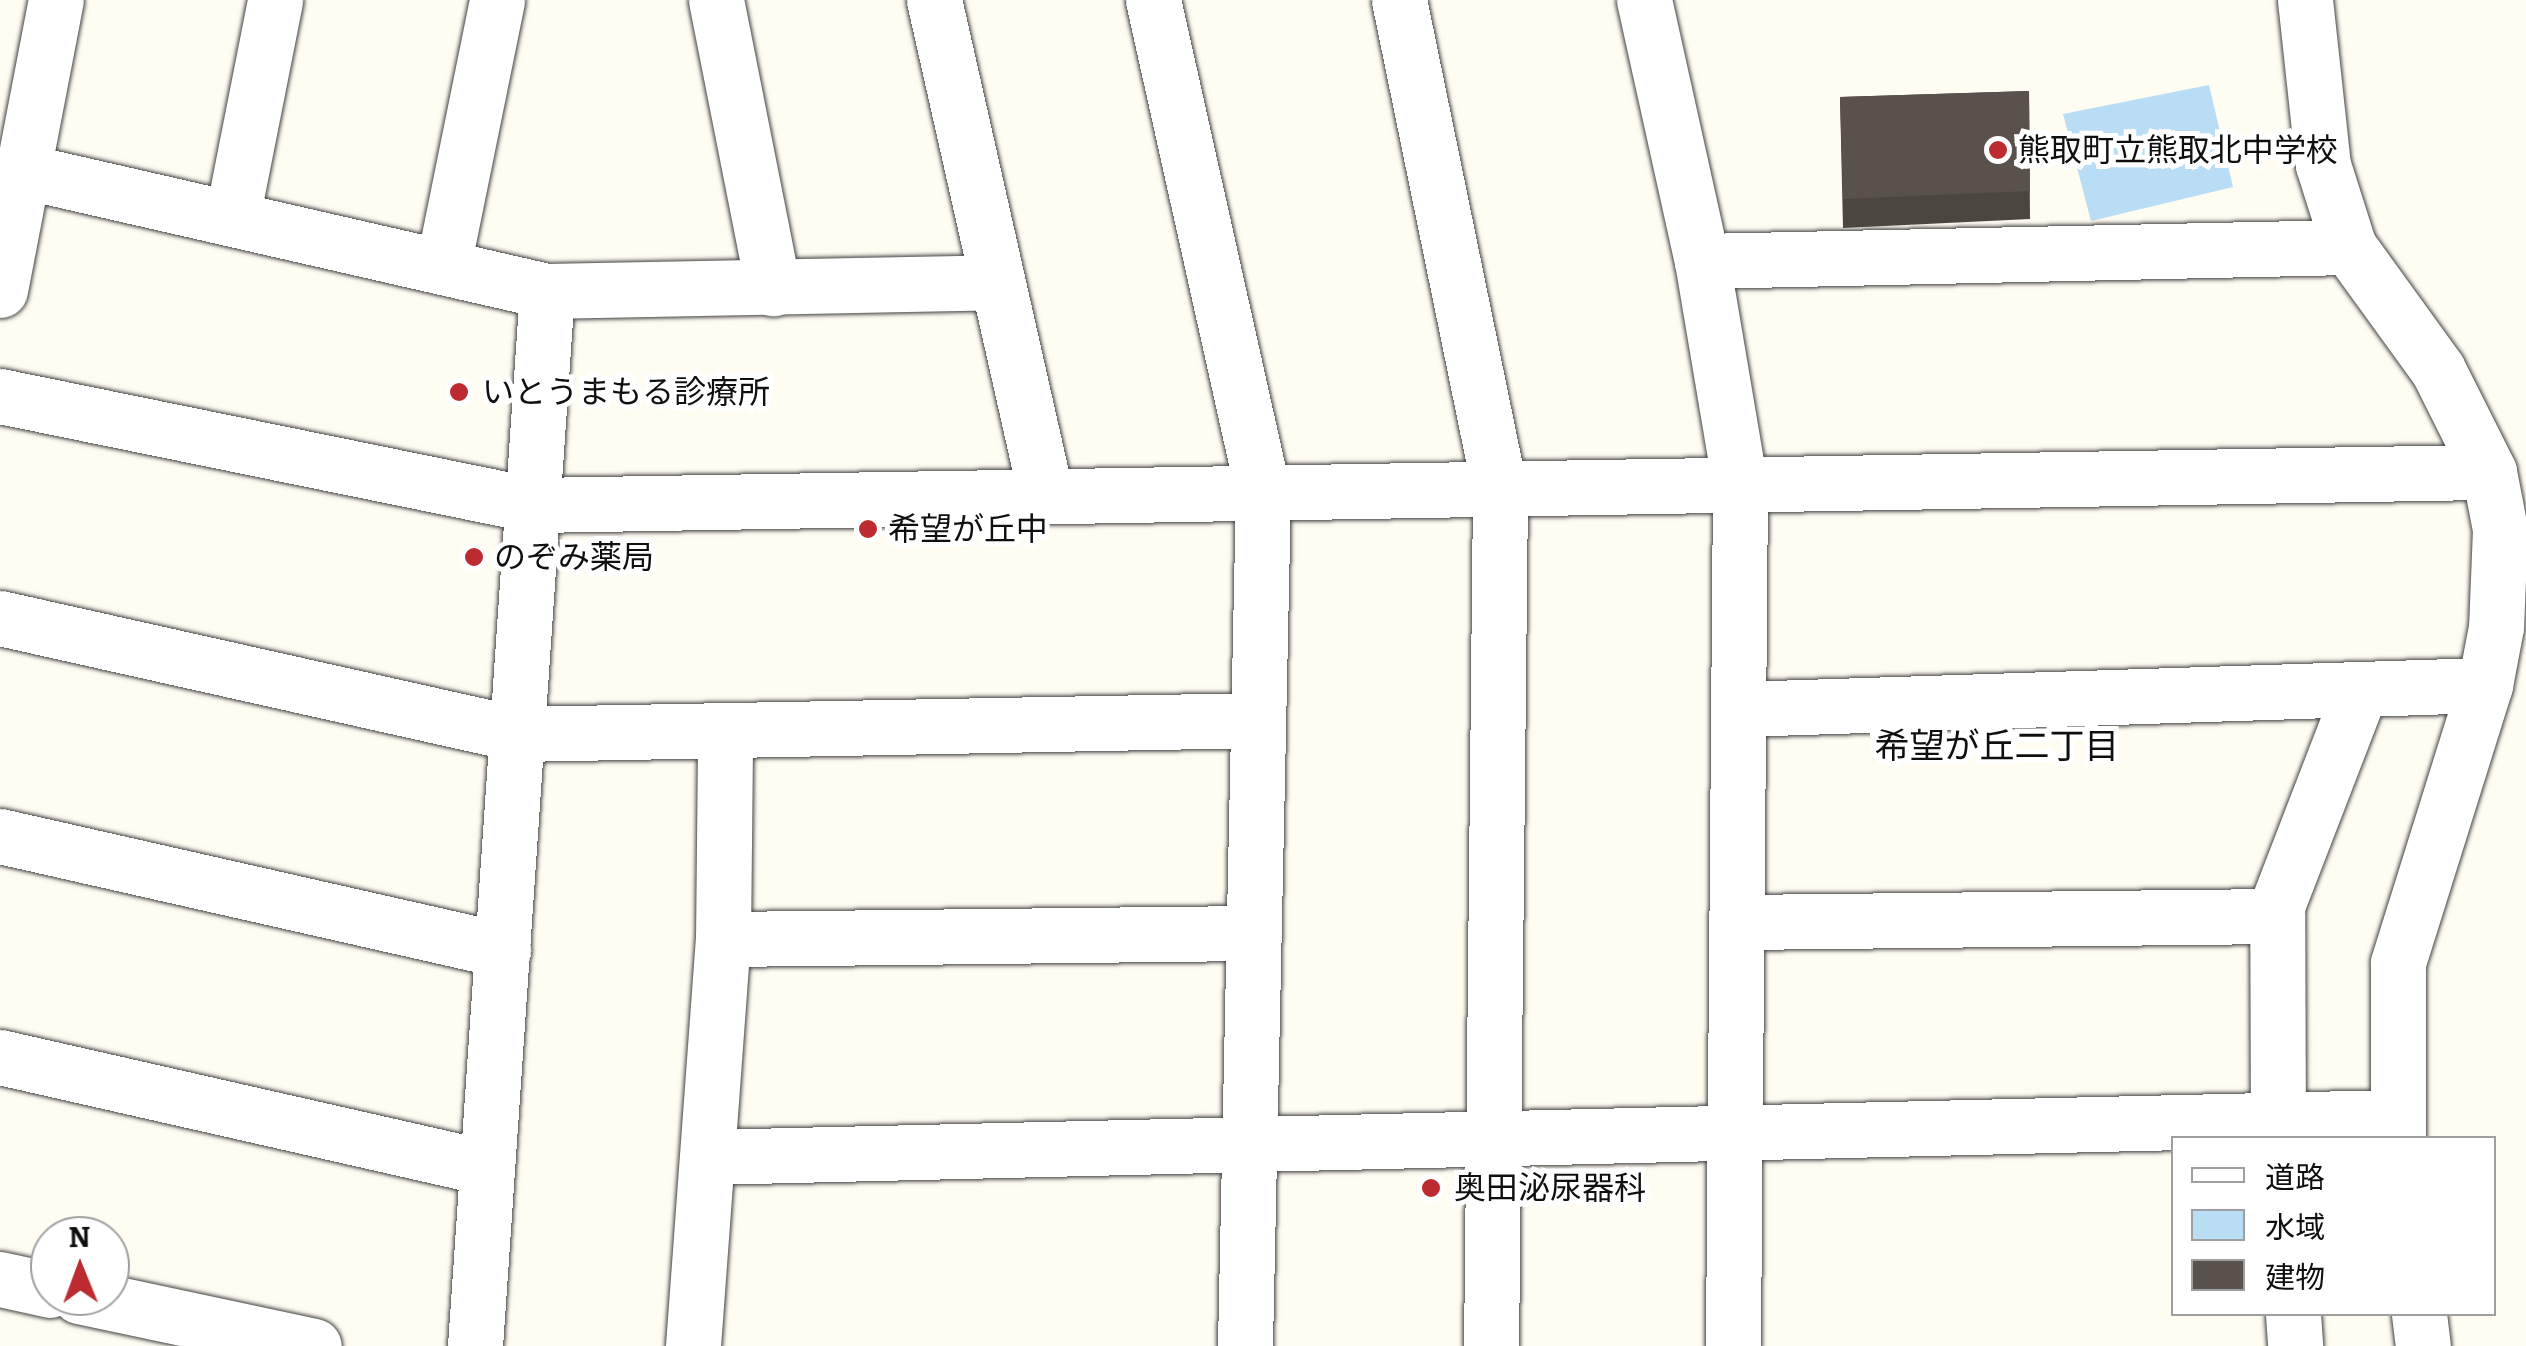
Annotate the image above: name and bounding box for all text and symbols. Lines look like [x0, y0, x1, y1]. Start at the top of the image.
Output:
place label: 熊取町立熊取北中学校 [2018, 131, 2338, 169]
marker: 熊取町立熊取北中学校 [1987, 139, 2009, 161]
place label: いとうまもる診療所 [482, 373, 770, 411]
marker: いとうまもる診療所 [446, 379, 472, 405]
place label: 希望が丘中 [888, 510, 1048, 548]
marker: 希望が丘中 [857, 518, 879, 540]
place label: のぞみ薬局 [494, 538, 654, 576]
marker: のぞみ薬局 [463, 546, 485, 568]
district label: 希望が丘二丁目 [1875, 725, 2119, 767]
legend [2171, 1136, 2496, 1316]
text: 道路 [2265, 1160, 2325, 1196]
place label: 奥田泌尿器科 [1454, 1169, 1646, 1207]
marker: 奥田泌尿器科 [1418, 1175, 1444, 1201]
text: 水域 [2265, 1210, 2325, 1246]
north arrow [30, 1216, 130, 1316]
text: N [68, 1221, 91, 1254]
text: 建物 [2265, 1260, 2325, 1296]

